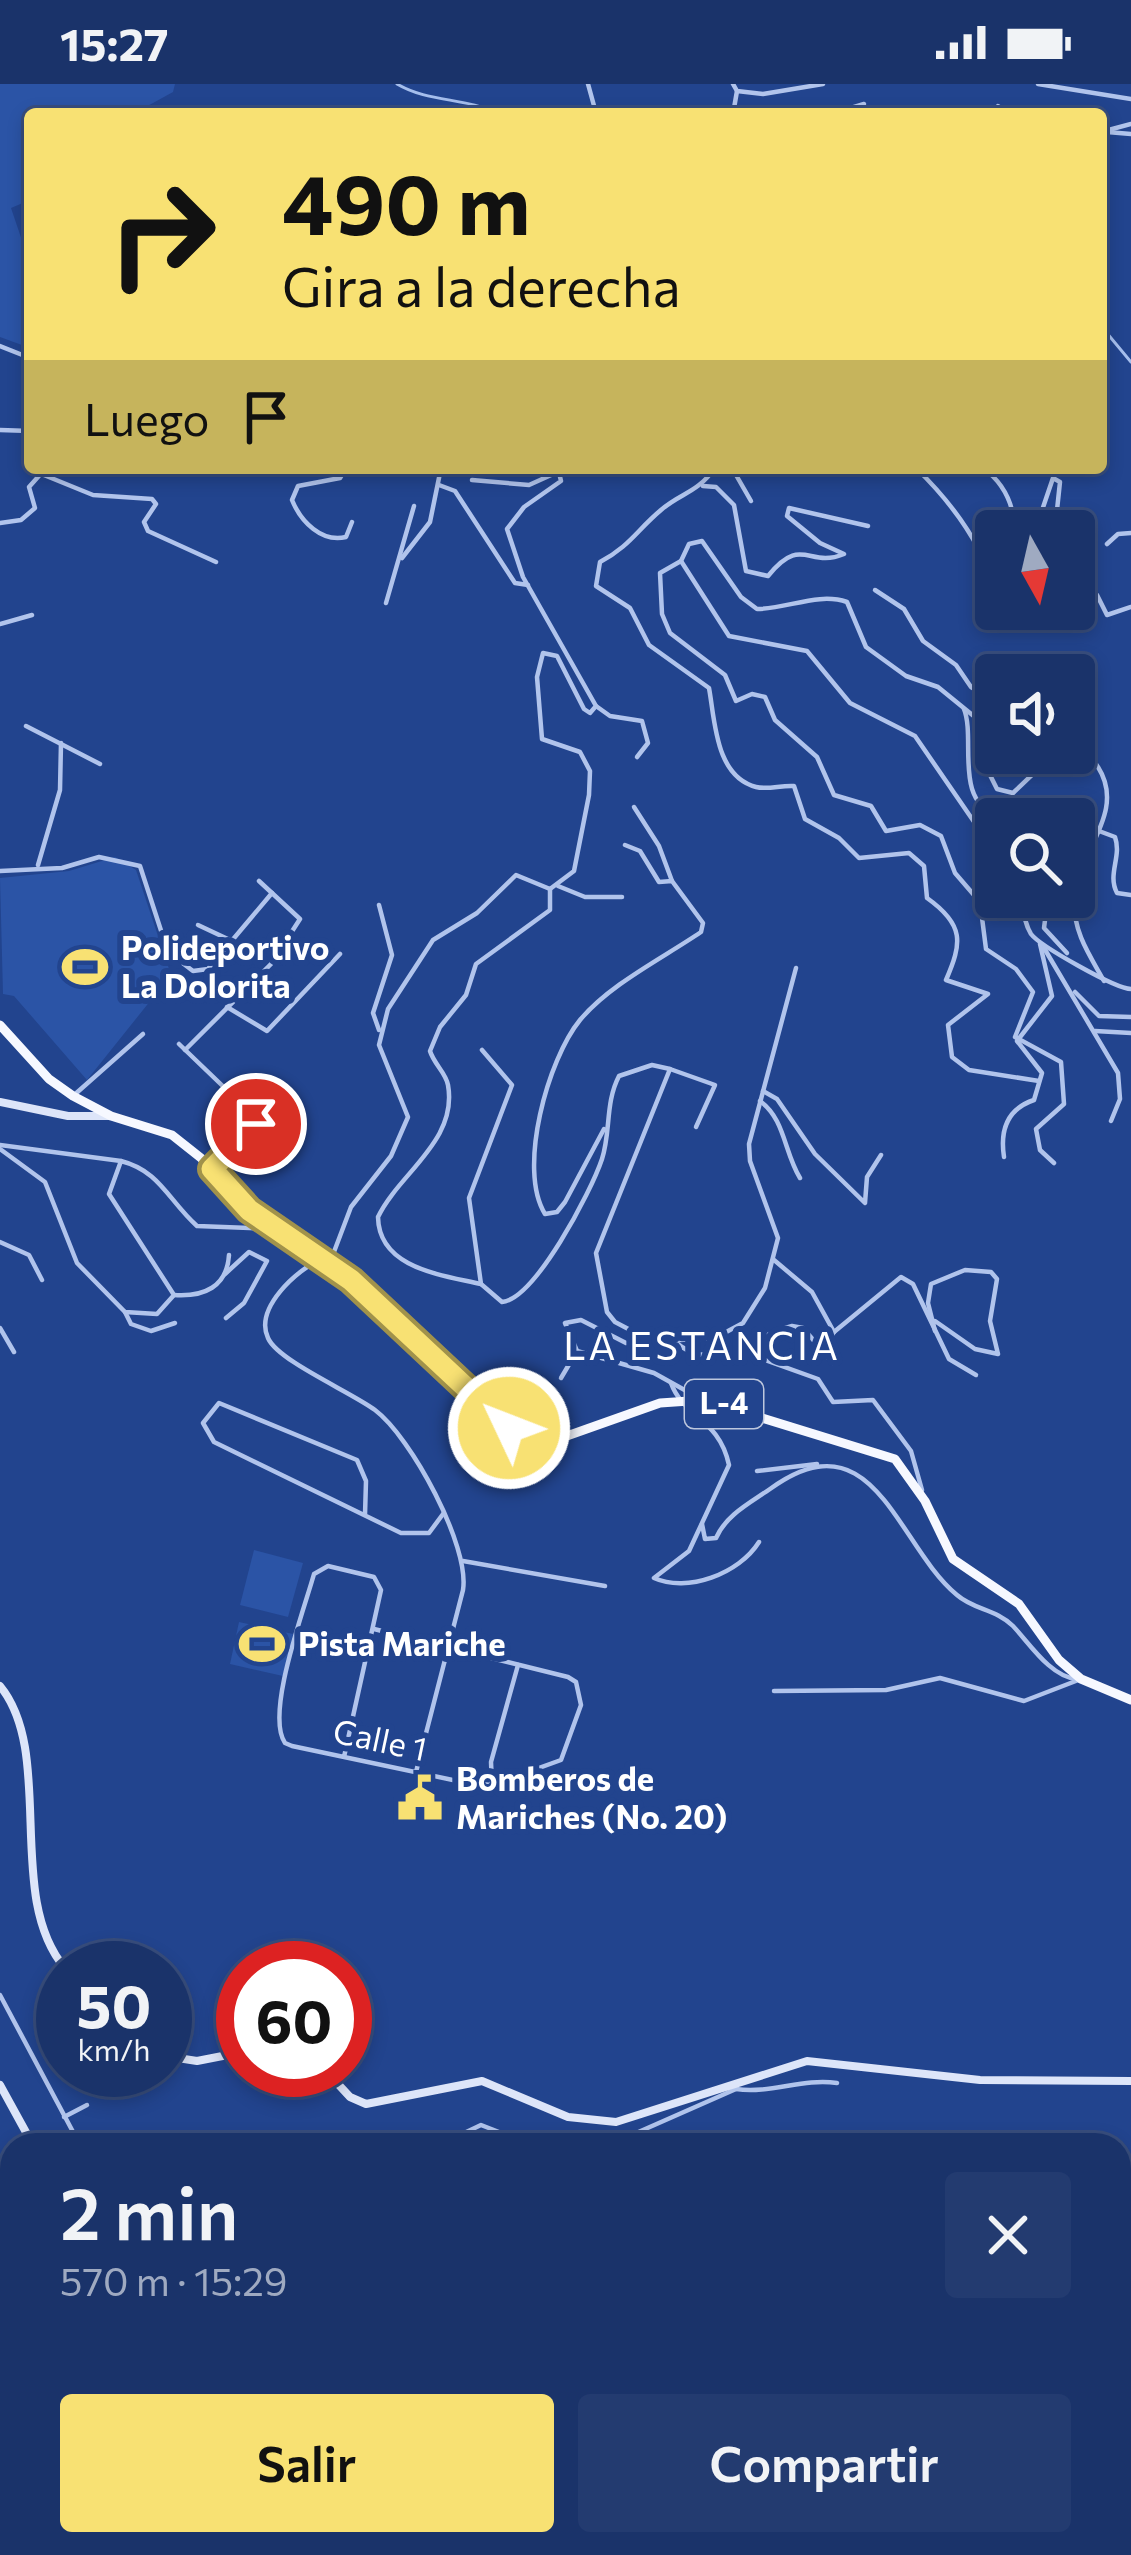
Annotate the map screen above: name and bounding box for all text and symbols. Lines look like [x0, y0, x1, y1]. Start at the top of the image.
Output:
text: 15:27 [60, 15, 169, 70]
text: 490 m [282, 150, 531, 252]
icon: right [84, 156, 240, 312]
text: Gira a la derecha [282, 252, 681, 318]
icon: arrive [233, 384, 299, 450]
text: Luego [84, 390, 209, 445]
north arrow [975, 510, 1095, 630]
map controls [975, 510, 1095, 918]
button: sound [975, 654, 1095, 774]
button: search [975, 798, 1095, 918]
place label: Polideportivo La Dolorita [121, 926, 329, 1005]
sports icon: Polideportivo La Dolorita [60, 942, 110, 992]
pin [205, 1073, 307, 1175]
icon: arrive [223, 1091, 289, 1157]
district label: LA ESTANCIA [563, 1320, 841, 1368]
position arrow [446, 1365, 572, 1491]
road number: L-4 [685, 1380, 763, 1428]
sports icon: Pista Mariche [237, 1619, 287, 1669]
place label: Pista Mariche [298, 1622, 506, 1663]
street label: Calle 1 [330, 1709, 431, 1768]
place label: Bomberos de Mariches (No. 20) [456, 1757, 727, 1836]
public building icon: Bomberos de Mariches (No. 20) [395, 1773, 445, 1823]
speed limit sign: 60 [216, 1941, 372, 2097]
text: 50 [77, 1967, 151, 2040]
text: km/h [78, 2030, 150, 2067]
text: 2 min [60, 2167, 238, 2255]
button: close [945, 2172, 1071, 2298]
text: 570 m · 15:29 [60, 2256, 287, 2304]
button: Salir [60, 2394, 554, 2532]
button: Compartir [578, 2394, 1071, 2532]

